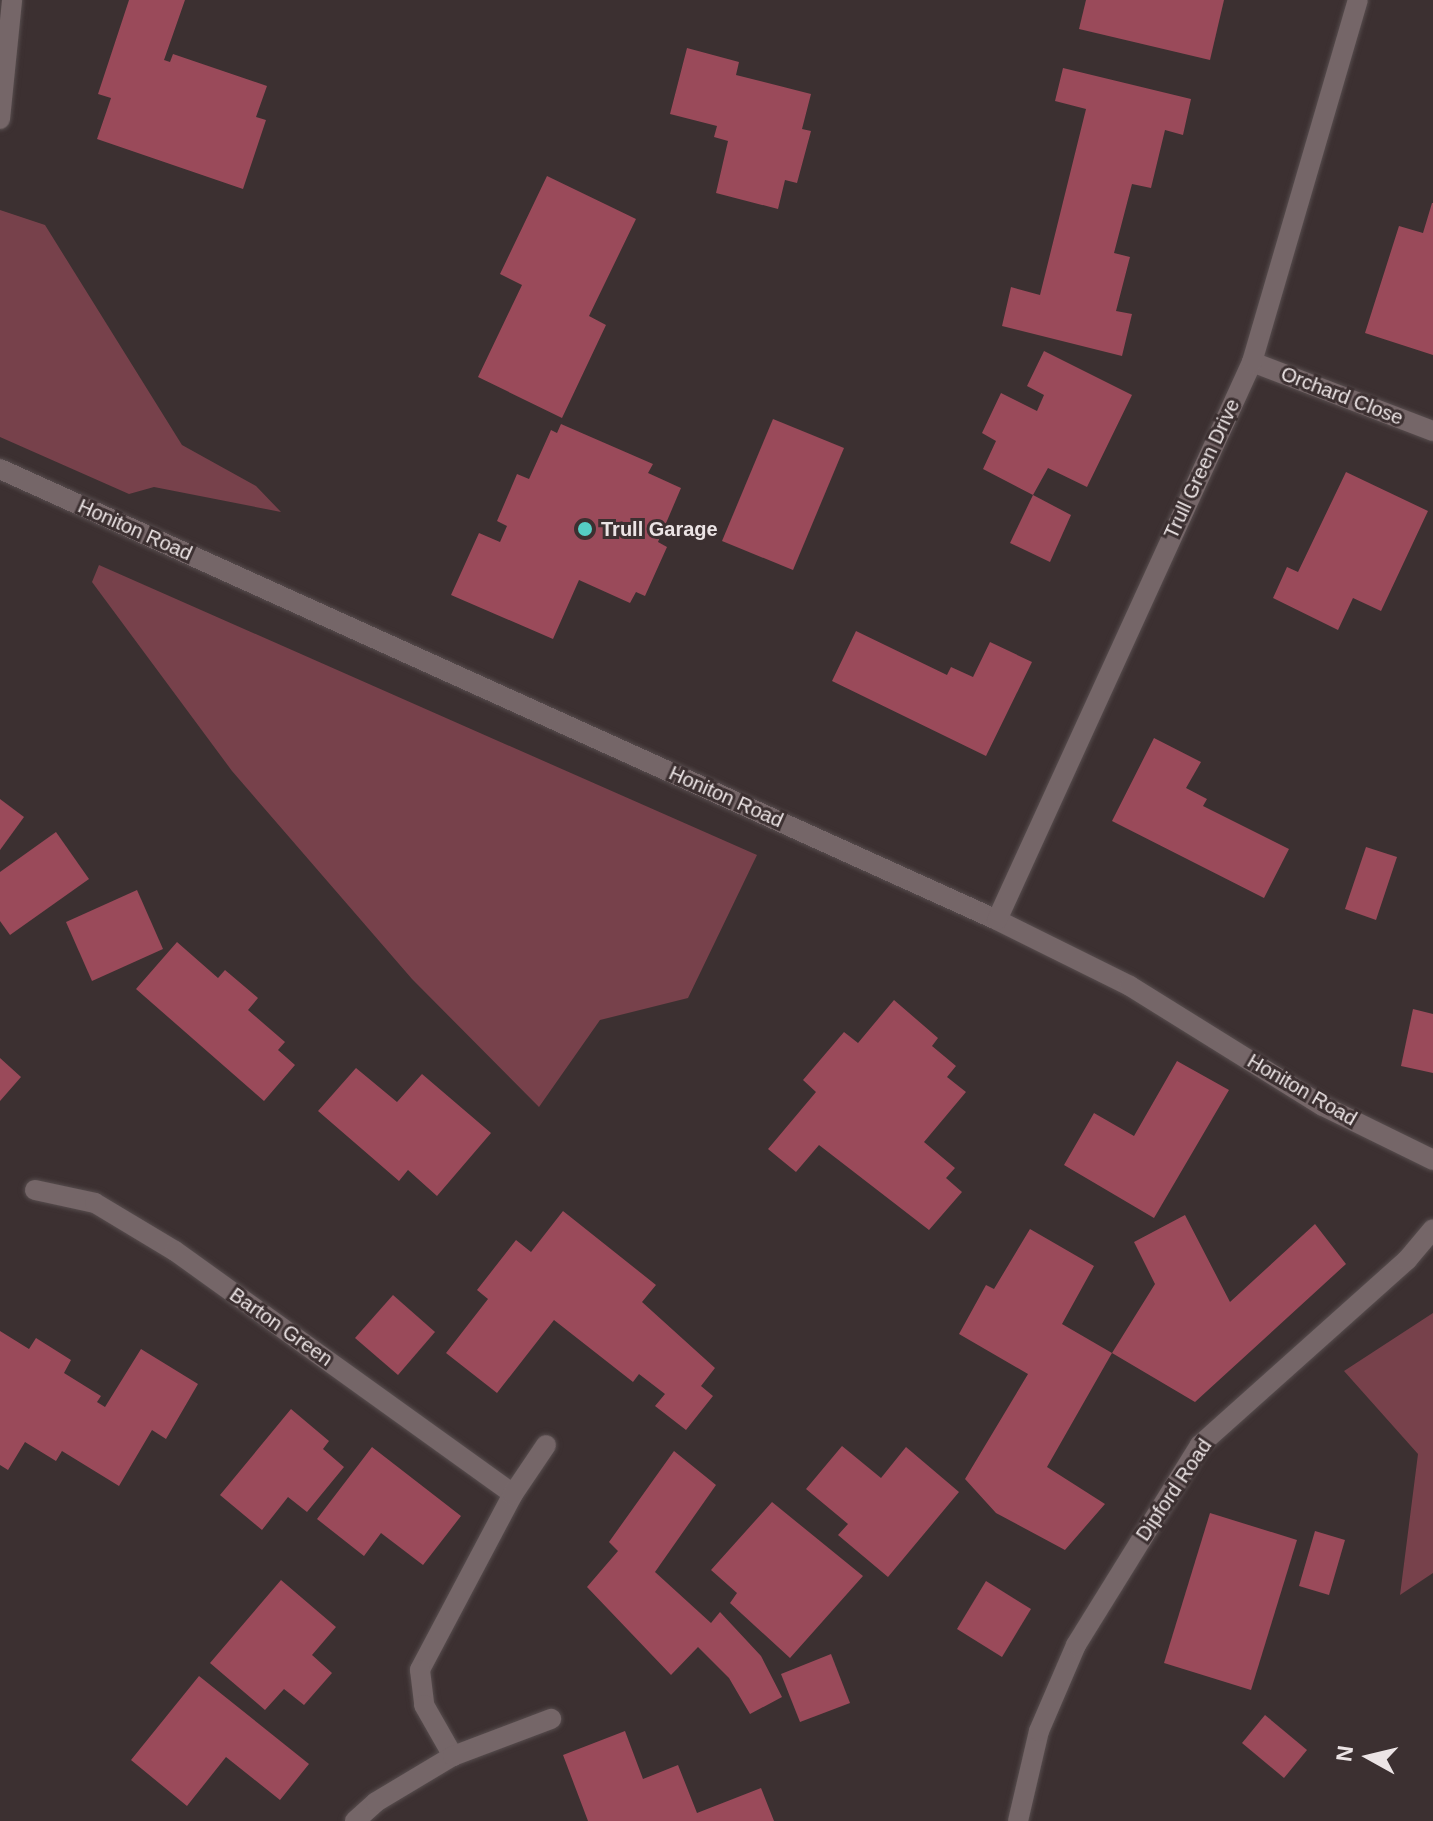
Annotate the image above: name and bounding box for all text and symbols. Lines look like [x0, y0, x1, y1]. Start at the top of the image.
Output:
street label: Orchard Close [1278, 362, 1406, 430]
street label: Trull Green Drive [1159, 395, 1245, 543]
street label: Honiton Road [74, 494, 196, 566]
place label: Trull Garage [601, 517, 718, 541]
marker: Trull Garage [576, 520, 594, 538]
street label: Honiton Road [665, 761, 787, 833]
street label: Honiton Road [1243, 1049, 1361, 1131]
street label: Barton Green [225, 1283, 337, 1371]
street label: Dipford Road [1131, 1434, 1217, 1546]
north arrow [1329, 1717, 1409, 1797]
text: N [1331, 1744, 1358, 1763]

